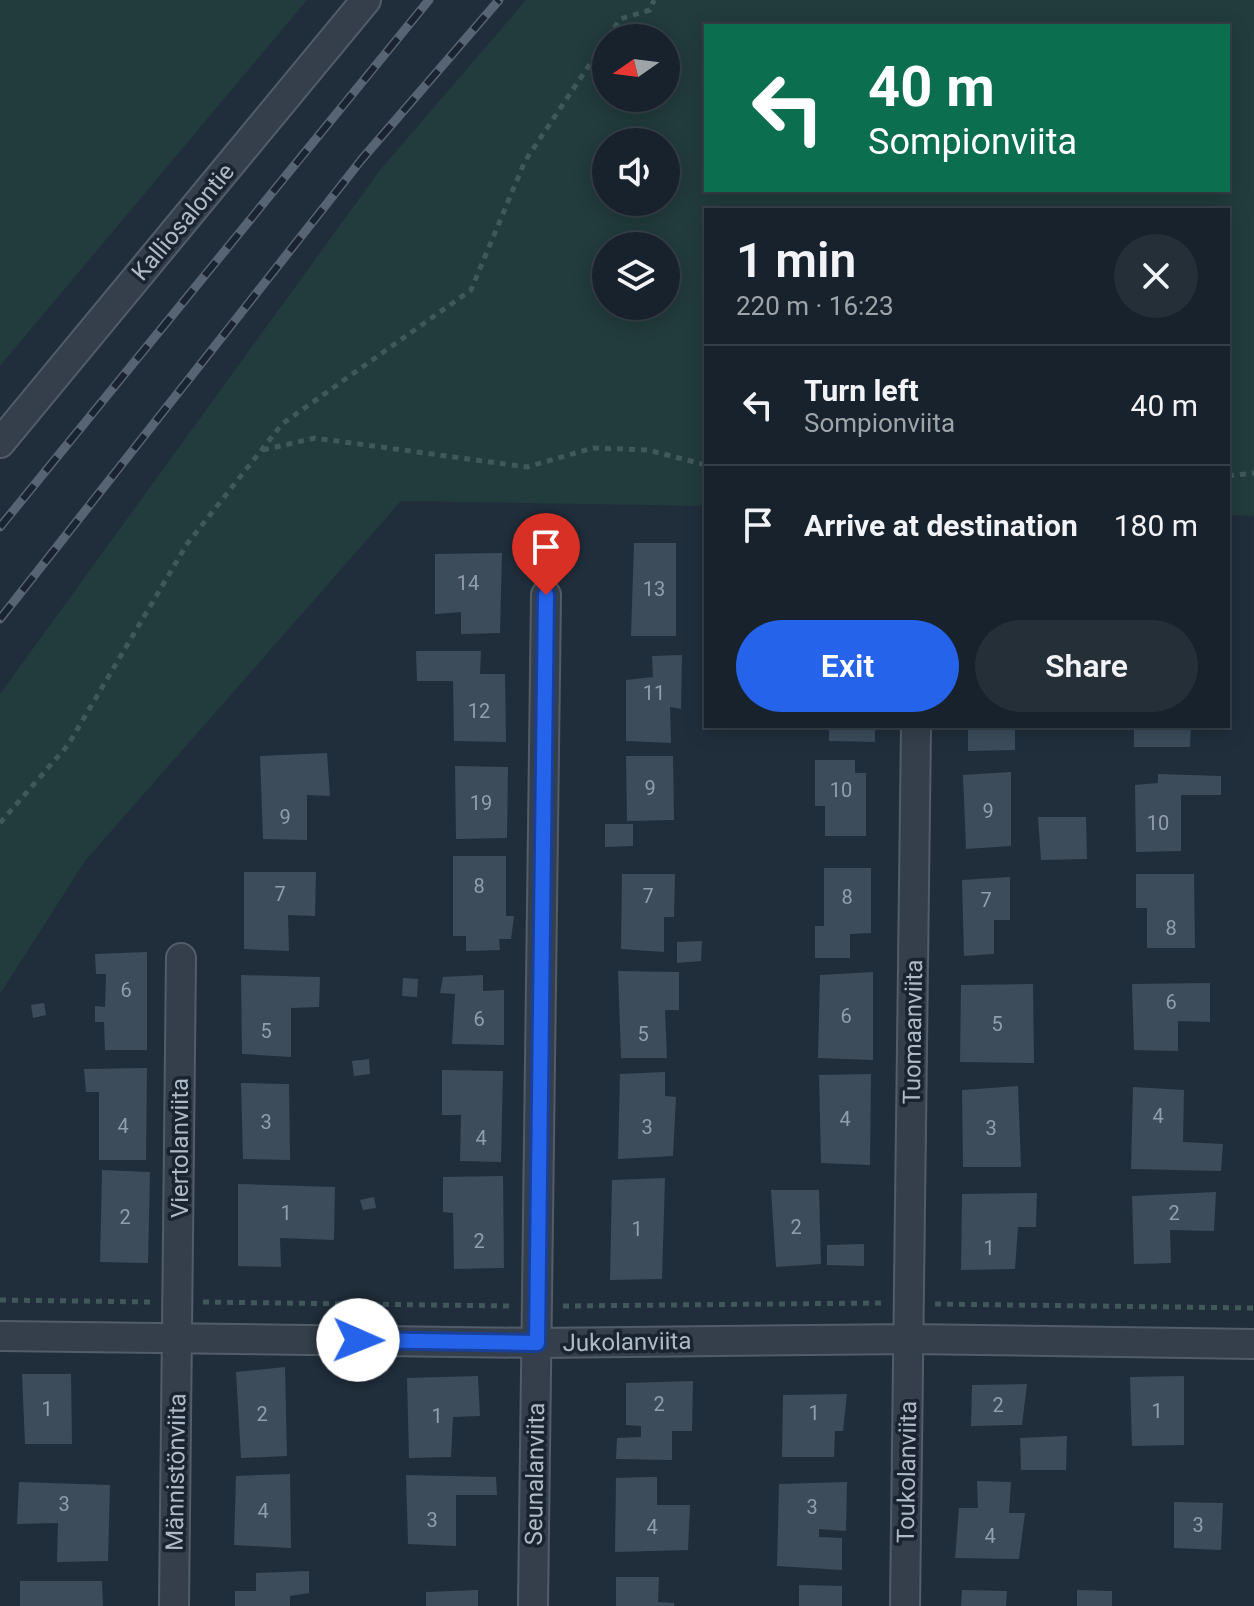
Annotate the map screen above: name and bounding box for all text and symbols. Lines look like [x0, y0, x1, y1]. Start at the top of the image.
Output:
north arrow [592, 24, 680, 112]
map controls [592, 24, 680, 320]
text: 40 m [868, 54, 995, 120]
icon: left [736, 56, 840, 160]
text: Sompionviita [868, 121, 1077, 163]
button: sound [592, 128, 680, 216]
street label: Kalliosalontie [126, 158, 240, 286]
button: layers [592, 232, 680, 320]
text: 1 min [736, 232, 856, 289]
button: close [1114, 234, 1198, 318]
text: 220 m · 16:23 [736, 291, 894, 321]
text: Turn left [804, 373, 919, 408]
icon: left [736, 383, 780, 427]
text: 40 m [1131, 388, 1198, 423]
text: Sompionviita [804, 408, 955, 438]
icon: arrive [736, 503, 780, 547]
text: Arrive at destination [804, 508, 1078, 543]
text: 180 m [1114, 508, 1198, 543]
pin [512, 513, 580, 595]
icon: arrive [524, 525, 568, 569]
house number: 14 [457, 571, 479, 595]
house number: 13 [643, 577, 665, 601]
button: Exit [736, 620, 959, 712]
button: Share [975, 620, 1198, 712]
house number: 11 [643, 681, 665, 705]
house number: 12 [468, 699, 490, 723]
house number: 9 [644, 776, 656, 800]
house number: 10 [830, 778, 852, 802]
house number: 19 [470, 791, 492, 815]
house number: 9 [982, 799, 994, 823]
house number: 9 [279, 805, 291, 829]
house number: 10 [1147, 811, 1169, 835]
house number: 8 [473, 874, 485, 898]
house number: 7 [274, 882, 286, 906]
house number: 7 [642, 884, 654, 908]
house number: 8 [841, 885, 853, 909]
house number: 7 [980, 888, 992, 912]
house number: 8 [1165, 916, 1177, 940]
street label: Tuomaanviita [898, 959, 928, 1105]
house number: 6 [120, 978, 132, 1002]
house number: 6 [1165, 990, 1177, 1014]
house number: 6 [840, 1004, 852, 1028]
house number: 6 [473, 1007, 485, 1031]
house number: 5 [991, 1012, 1003, 1036]
house number: 5 [260, 1019, 272, 1043]
house number: 5 [637, 1022, 649, 1046]
street label: Viertolanviita [166, 1078, 194, 1218]
house number: 4 [1152, 1104, 1164, 1128]
house number: 4 [839, 1107, 851, 1131]
house number: 3 [260, 1110, 272, 1134]
house number: 4 [117, 1114, 129, 1138]
house number: 3 [641, 1115, 653, 1139]
house number: 3 [985, 1116, 997, 1140]
house number: 4 [475, 1126, 487, 1150]
house number: 1 [280, 1201, 292, 1225]
house number: 2 [1168, 1201, 1180, 1225]
house number: 2 [119, 1205, 131, 1229]
house number: 2 [790, 1215, 802, 1239]
house number: 1 [631, 1217, 643, 1241]
house number: 2 [473, 1229, 485, 1253]
house number: 1 [983, 1236, 995, 1260]
position arrow [316, 1298, 400, 1382]
street label: Jukolanviita [562, 1327, 692, 1357]
house number: 2 [653, 1392, 665, 1416]
street label: Männistönviita [161, 1393, 191, 1551]
house number: 2 [992, 1393, 1004, 1417]
house number: 1 [41, 1397, 53, 1421]
house number: 1 [1151, 1399, 1163, 1423]
house number: 1 [808, 1401, 820, 1425]
street label: Toukolanviita [892, 1401, 922, 1543]
house number: 2 [256, 1402, 268, 1426]
street label: Seunalanviita [520, 1402, 550, 1546]
house number: 1 [431, 1404, 443, 1428]
house number: 3 [58, 1492, 70, 1516]
house number: 3 [806, 1495, 818, 1519]
house number: 4 [257, 1499, 269, 1523]
house number: 3 [426, 1508, 438, 1532]
house number: 3 [1192, 1513, 1204, 1537]
house number: 4 [646, 1515, 658, 1539]
house number: 4 [984, 1524, 996, 1548]

